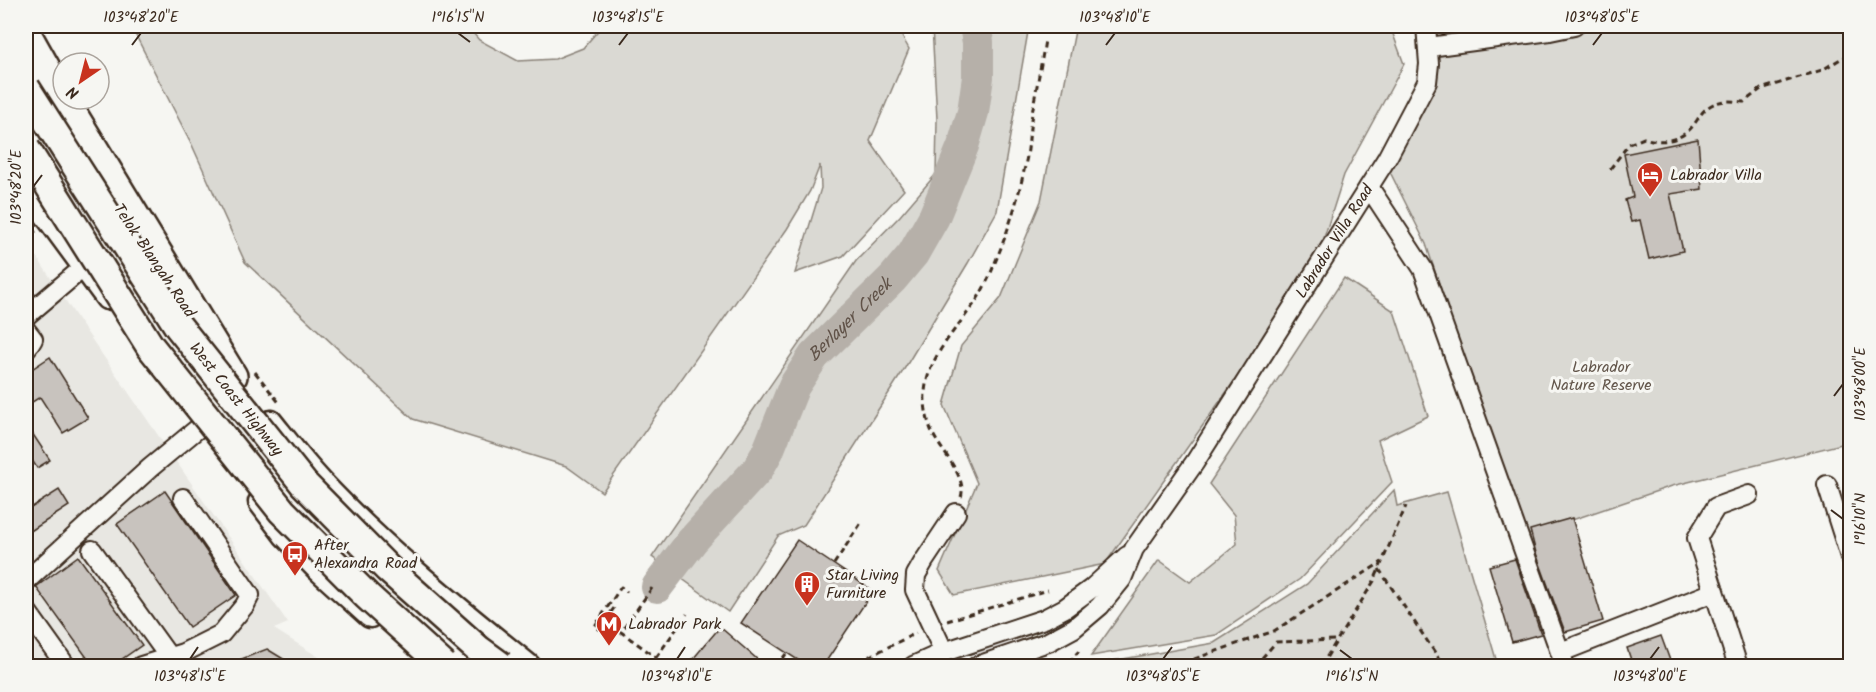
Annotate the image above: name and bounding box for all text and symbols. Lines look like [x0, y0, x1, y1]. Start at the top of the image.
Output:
text: 103°48'20"E [103, 6, 180, 30]
text: 1°16'15"N [432, 6, 484, 30]
text: 103°48'15"E [592, 6, 665, 30]
text: 103°48'10"E [1079, 6, 1152, 30]
text: 103°48'05"E [1565, 6, 1641, 30]
north arrow [51, 51, 111, 111]
text: N [62, 79, 85, 105]
text: 103°48'20"E [5, 148, 29, 225]
hotel icon: Labrador Villa [1635, 160, 1665, 198]
place label: Labrador Villa [1670, 163, 1762, 188]
street label: Labrador Villa Road [1289, 178, 1380, 303]
street label: Telok Blangah Road [106, 199, 202, 324]
water label: Berlayer Creek [801, 270, 901, 369]
street label: West Coast Highway [183, 337, 290, 462]
text: 103°48'00"E [1849, 346, 1873, 421]
park label: Labrador Nature Reserve [1551, 355, 1651, 398]
text: 1°16'10"N [1849, 493, 1873, 545]
place label: After Alexandra Road [314, 533, 418, 576]
bus stop icon: After Alexandra Road [280, 539, 310, 577]
place label: Star Living Furniture [826, 563, 899, 606]
building icon: Star Living Furniture [792, 569, 822, 607]
metro station icon: Labrador Park [594, 609, 624, 647]
place label: Labrador Park [628, 612, 722, 637]
text: 103°48'15"E [154, 665, 227, 689]
text: 103°48'10"E [641, 665, 714, 689]
text: 103°48'05"E [1126, 665, 1202, 689]
text: 1°16'15"N [1326, 665, 1378, 689]
text: 103°48'00"E [1613, 665, 1688, 689]

